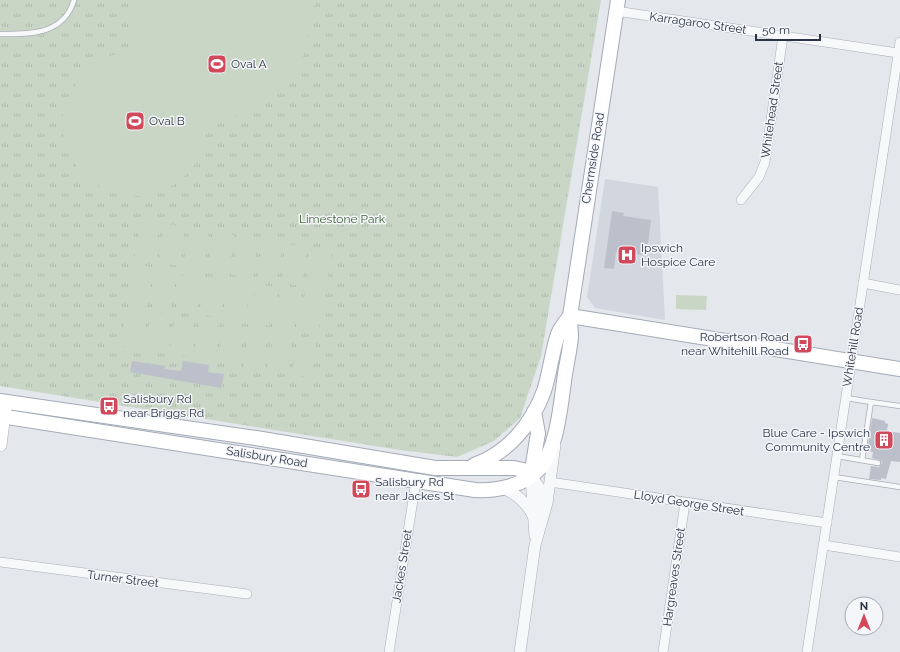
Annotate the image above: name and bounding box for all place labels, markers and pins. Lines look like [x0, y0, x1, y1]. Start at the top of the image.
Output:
sports icon: Oval A [206, 53, 228, 75]
place label: Oval A [231, 57, 267, 71]
sports icon: Oval B [124, 110, 146, 132]
place label: Oval B [149, 114, 185, 128]
place label: Ipswich Hospice Care [641, 241, 715, 269]
hospital icon: Ipswich Hospice Care [616, 244, 638, 266]
place label: Robertson Road near Whitehill Road [681, 330, 789, 358]
bus stop icon: Robertson Road near Whitehill Road [792, 333, 814, 355]
place label: Salisbury Rd near Briggs Rd [123, 392, 204, 420]
bus stop icon: Salisbury Rd near Briggs Rd [98, 395, 120, 417]
place label: Blue Care - Ipswich Community Centre [762, 426, 870, 454]
building icon: Blue Care - Ipswich Community Centre [873, 429, 895, 451]
place label: Salisbury Rd near Jackes St [375, 475, 454, 503]
bus stop icon: Salisbury Rd near Jackes St [350, 478, 372, 500]

